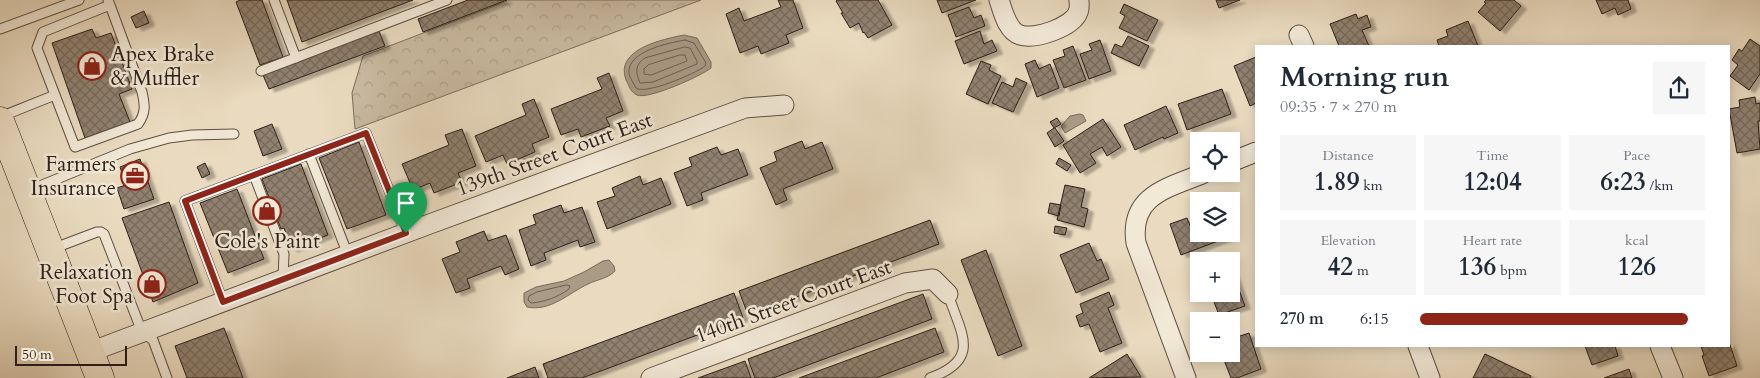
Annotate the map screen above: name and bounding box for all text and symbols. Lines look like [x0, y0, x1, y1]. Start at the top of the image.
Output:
place label: Apex Brake & Muffler [111, 40, 215, 93]
shop icon: Apex Brake & Muffler [77, 51, 107, 81]
text: Morning run [1280, 58, 1449, 96]
button: share [1653, 62, 1705, 114]
text: 09:35 · 7 × 270 m [1280, 96, 1397, 118]
street label: 139th Street Court East [452, 105, 657, 203]
map controls [1190, 132, 1240, 362]
button: locate [1190, 132, 1240, 182]
text: Distance [1323, 146, 1374, 165]
text: Time [1476, 146, 1509, 165]
text: Pace [1623, 146, 1650, 165]
place label: Farmers Insurance [31, 150, 116, 203]
office icon: Farmers Insurance [120, 161, 150, 191]
text: 1.89 [1314, 165, 1359, 199]
text: 12:04 [1463, 165, 1522, 199]
text: 6:23 [1600, 165, 1646, 199]
text: km [1359, 176, 1383, 195]
text: /km [1646, 176, 1673, 195]
pin [385, 182, 427, 233]
icon: arrive [392, 189, 420, 217]
button: layers [1190, 192, 1240, 242]
shop icon: Cole's Paint [252, 196, 282, 226]
place label: Cole's Paint [214, 227, 320, 256]
text: Elevation [1320, 231, 1376, 250]
text: Heart rate [1463, 231, 1522, 250]
text: kcal [1625, 231, 1649, 250]
text: 42 [1328, 250, 1353, 284]
text: 136 [1458, 250, 1496, 284]
text: 126 [1618, 250, 1656, 284]
street label: 140th Street Court East [691, 252, 896, 350]
button: + [1190, 252, 1240, 302]
place label: Relaxation Foot Spa [39, 258, 133, 311]
text: m [1353, 261, 1369, 280]
text: bpm [1496, 261, 1527, 280]
shop icon: Relaxation Foot Spa [137, 269, 167, 299]
text: 270 m [1280, 308, 1324, 330]
text: 6:15 [1360, 308, 1389, 330]
button: − [1190, 312, 1240, 362]
scale bar [15, 343, 128, 366]
text: 50 m [22, 345, 52, 364]

